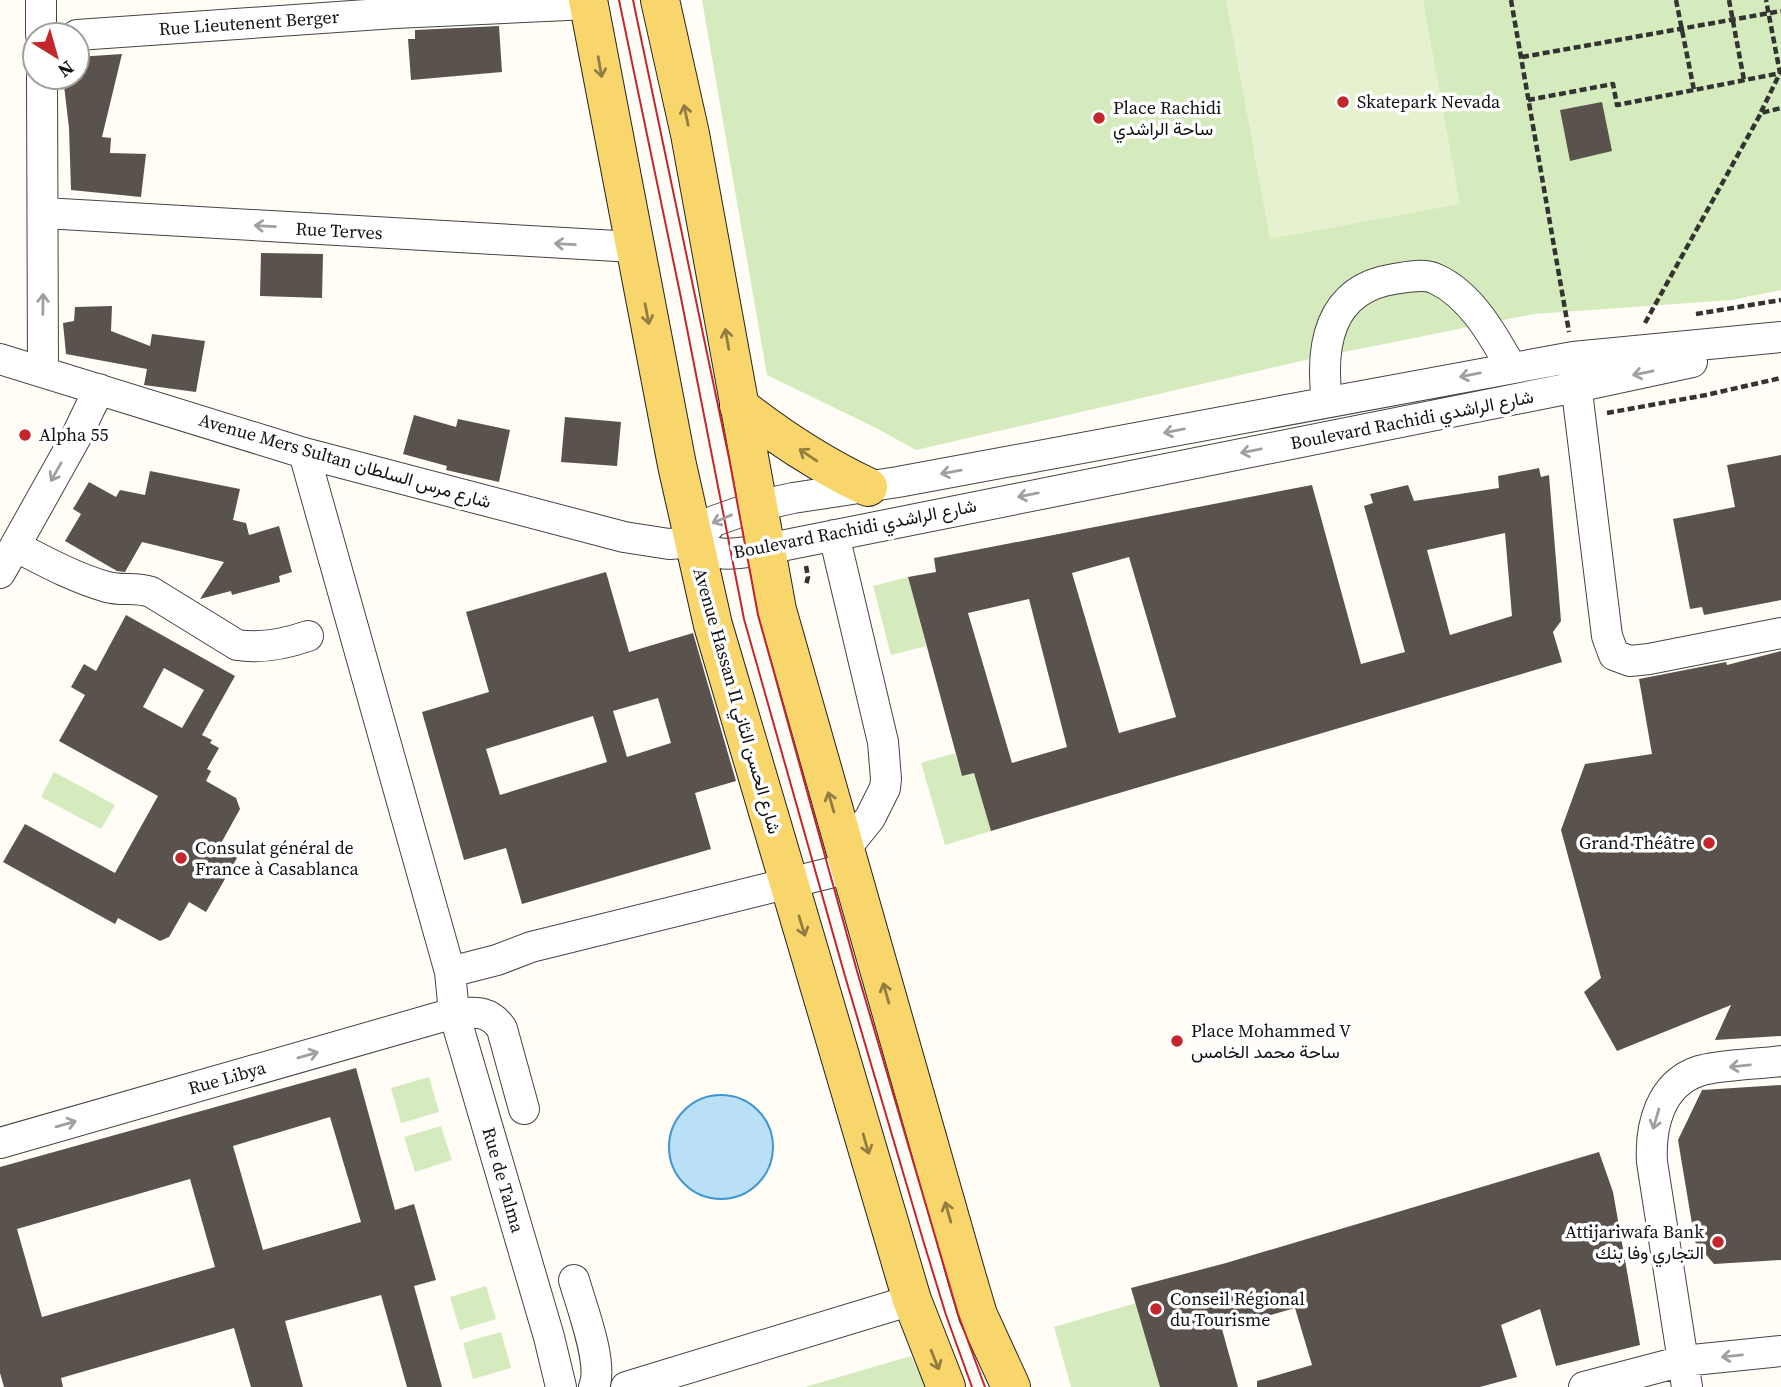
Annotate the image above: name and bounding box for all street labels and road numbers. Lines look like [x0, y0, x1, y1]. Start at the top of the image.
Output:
street label: Rue Lieutenent Berger [158, 4, 340, 41]
street label: Rue Terves [295, 216, 383, 245]
street label: Boulevard Rachidi شارع الراشدي [1288, 384, 1536, 458]
street label: Avenue Mers Sultan شارع مرس السلطان [196, 407, 494, 514]
street label: Boulevard Rachidi شارع الراشدي [731, 493, 979, 567]
street label: Avenue Hassan II شارع الحسن الثاني [685, 565, 788, 838]
street label: Rue Libya [185, 1054, 269, 1101]
street label: Rue de Talma [477, 1124, 531, 1236]

